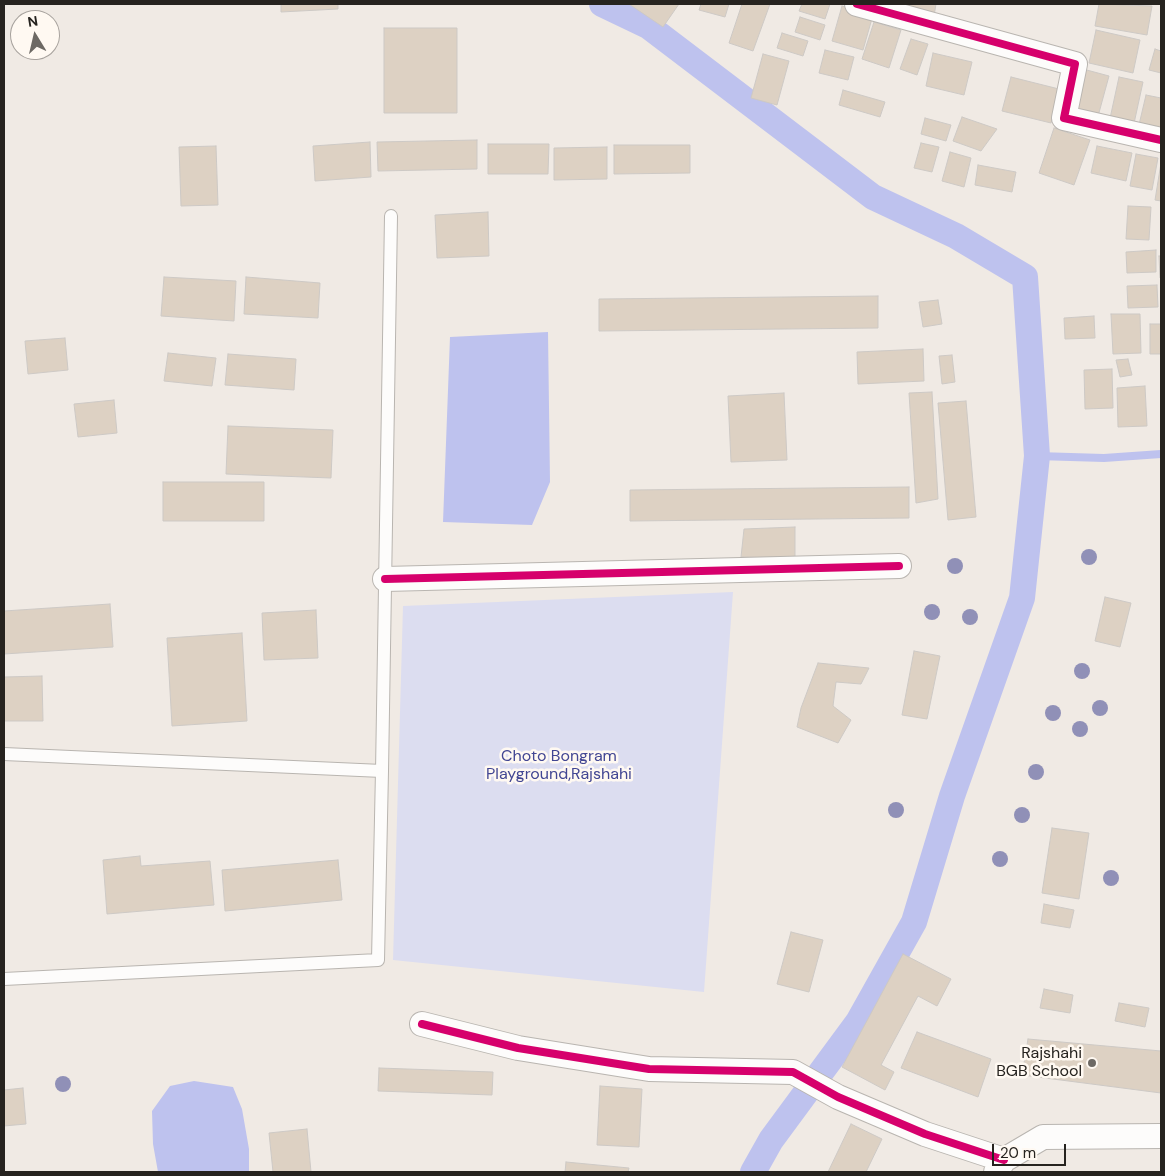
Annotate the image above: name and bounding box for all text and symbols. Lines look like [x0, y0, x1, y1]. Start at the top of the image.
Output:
north arrow [10, 10, 60, 60]
text: N [26, 11, 39, 31]
park label: Choto Bongram Playground,Rajshahi [486, 747, 632, 785]
place label: Rajshahi BGB School [996, 1044, 1082, 1082]
marker: Rajshahi BGB School [1086, 1057, 1098, 1069]
scale bar [995, 1134, 1069, 1166]
text: 20 m [1000, 1143, 1036, 1163]

